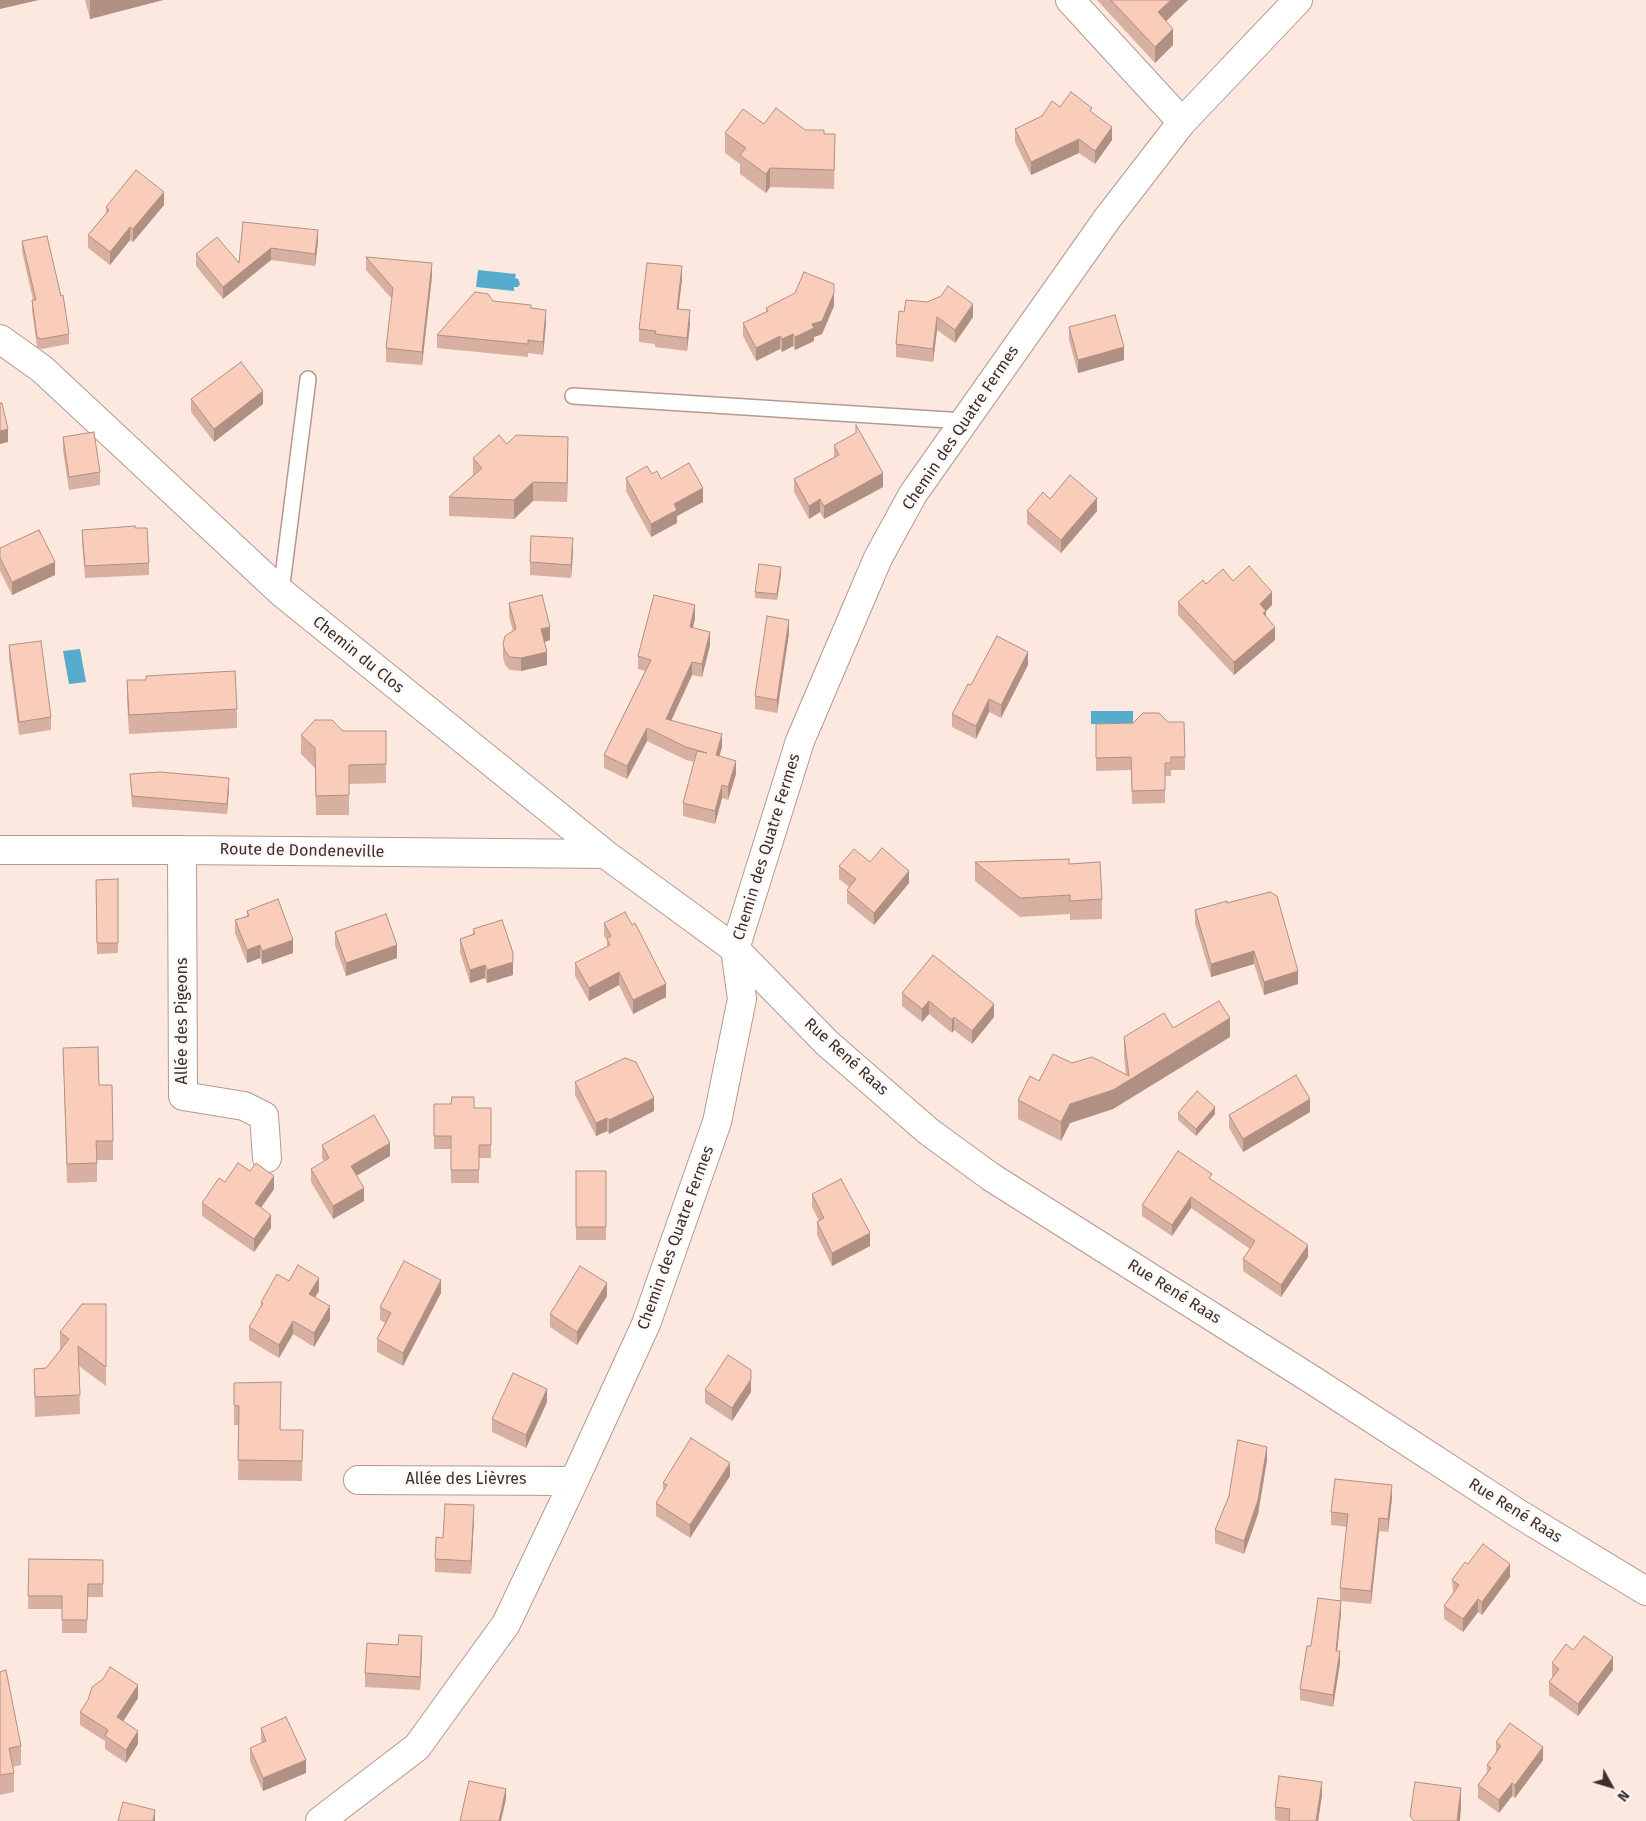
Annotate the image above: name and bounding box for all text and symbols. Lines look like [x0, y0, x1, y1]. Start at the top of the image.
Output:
street label: Chemin des Quatre Fermes [899, 342, 1023, 514]
street label: Chemin du Clos [308, 612, 408, 698]
street label: Chemin des Quatre Fermes [729, 751, 805, 943]
street label: Route de Dondeneville [219, 840, 385, 862]
street label: Allée des Pigeons [173, 958, 193, 1084]
street label: Rue René Raas [800, 1014, 892, 1100]
street label: Chemin des Quatre Fermes [634, 1143, 718, 1333]
street label: Rue René Raas [1124, 1256, 1224, 1328]
street label: Allée des Lièvres [405, 1470, 527, 1490]
street label: Rue René Raas [1465, 1475, 1565, 1547]
north arrow [1586, 1761, 1636, 1811]
text: N [1614, 1787, 1633, 1805]

